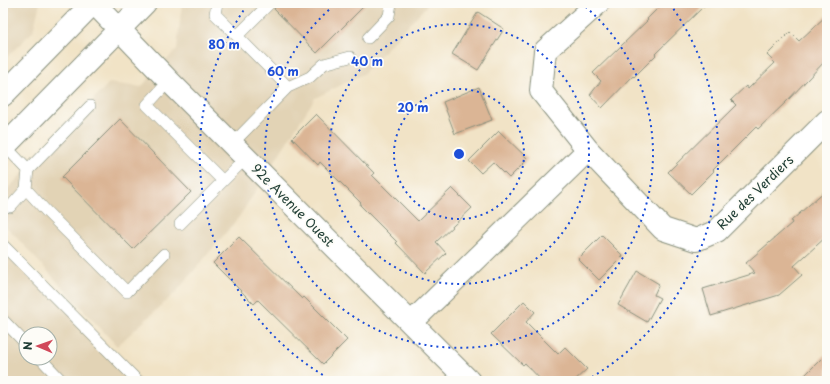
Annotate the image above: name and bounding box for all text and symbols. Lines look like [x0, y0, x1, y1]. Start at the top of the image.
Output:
text: 80 m [208, 35, 240, 53]
text: 40 m [351, 52, 383, 70]
text: 60 m [267, 62, 299, 80]
text: 20 m [397, 98, 429, 116]
centre of rings [452, 147, 466, 161]
street label: Rue des Verdiers [712, 150, 797, 233]
street label: 92e Avenue Ouest [248, 159, 339, 250]
north arrow [18, 326, 58, 366]
text: N [19, 341, 36, 350]

